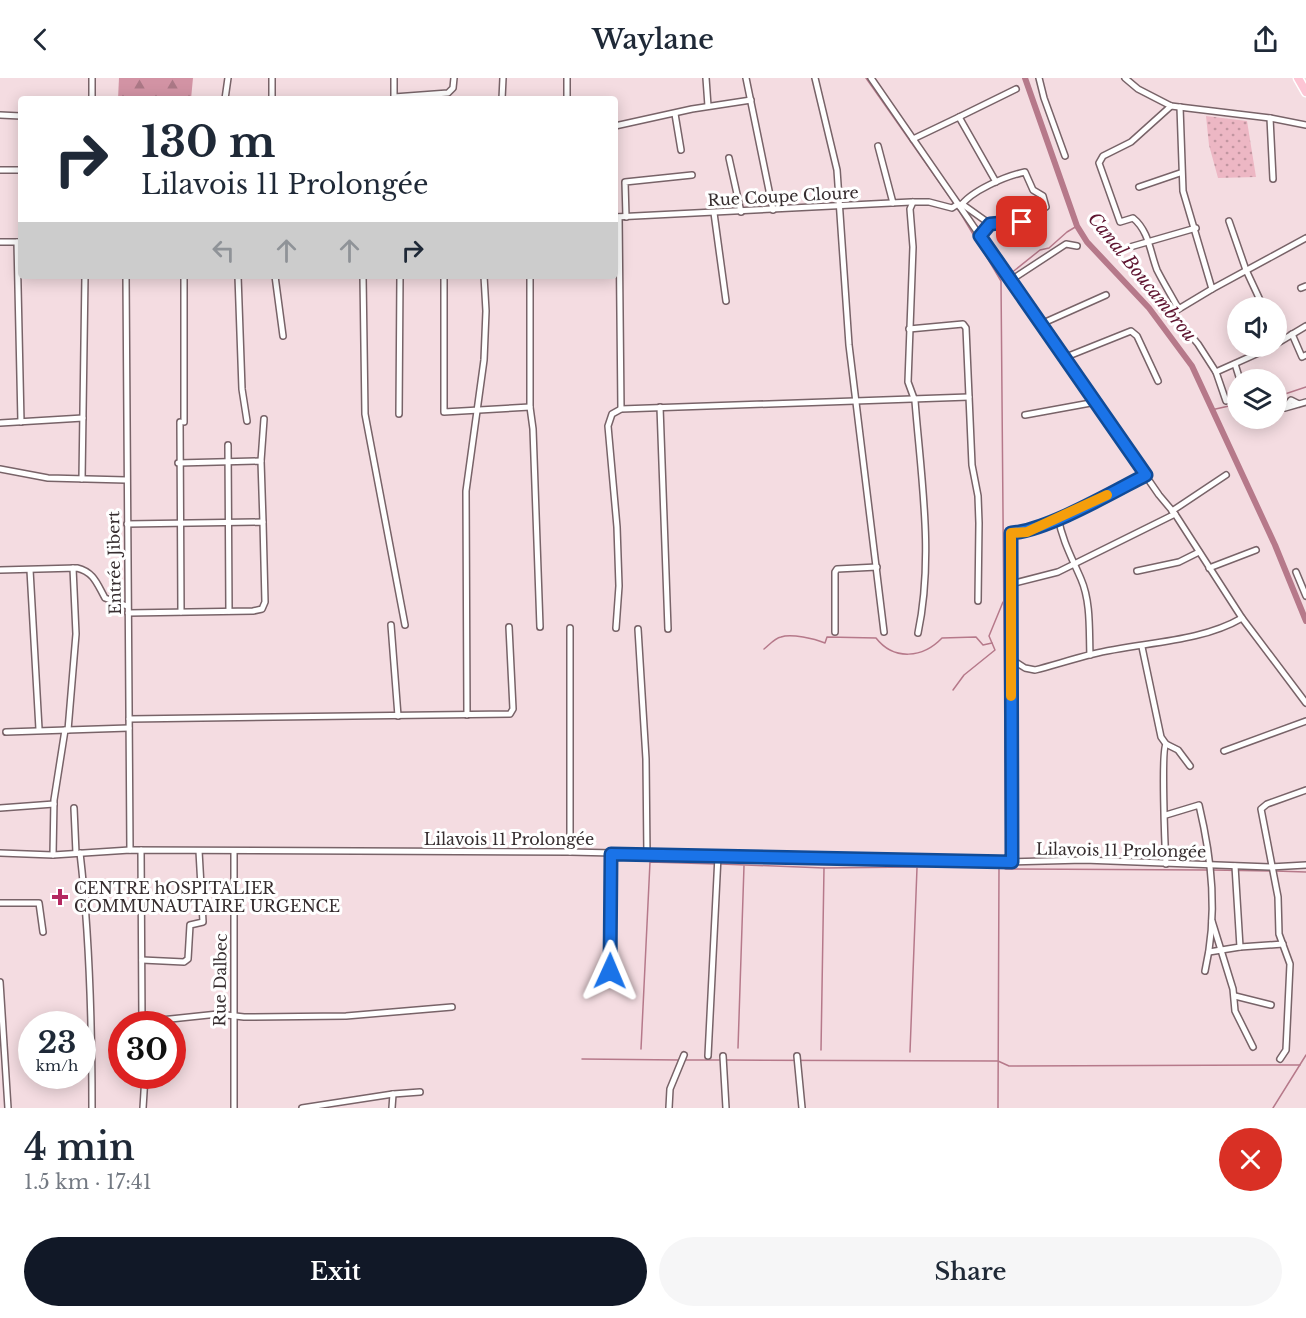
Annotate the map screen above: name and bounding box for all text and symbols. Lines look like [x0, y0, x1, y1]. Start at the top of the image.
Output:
icon: back [24, 23, 57, 56]
text: Waylane [592, 23, 714, 56]
icon: share [1249, 23, 1282, 56]
text: 130 m [141, 116, 275, 168]
icon: right [42, 120, 120, 198]
text: Lilavois 11 Prolongée [141, 168, 428, 201]
street label: Rue Coupe Cloure [707, 182, 859, 210]
pin [996, 196, 1047, 247]
icon: arrive [1005, 205, 1038, 238]
water label: Canal Boucambrou [1083, 208, 1201, 346]
icon: left [207, 234, 240, 267]
icon: ahead [270, 234, 303, 267]
icon: ahead [333, 234, 366, 267]
icon: right [396, 234, 429, 267]
map controls [1227, 297, 1287, 429]
button: sound [1227, 297, 1287, 357]
button: layers [1227, 369, 1287, 429]
street label: Entrée Jibert [103, 511, 125, 615]
street label: Lilavois 11 Prolongée [424, 829, 594, 849]
street label: Lilavois 11 Prolongée [1036, 839, 1206, 861]
place label: CENTRE hOSPITALIER COMMUNAUTAIRE URGENCE [74, 878, 340, 916]
marker: CENTRE hOSPITALIER COMMUNAUTAIRE URGENCE [51, 888, 69, 906]
street label: Rue Dalbec [209, 933, 231, 1027]
position arrow [578, 939, 642, 1003]
speed limit sign: 30 [108, 1011, 186, 1089]
text: 23 [38, 1024, 76, 1061]
text: km/h [36, 1056, 78, 1075]
text: 4 min [24, 1125, 135, 1170]
button: close [1219, 1128, 1282, 1191]
text: 1.5 km · 17:41 [24, 1170, 152, 1194]
button: Exit [24, 1237, 647, 1306]
button: Share [659, 1237, 1282, 1306]

